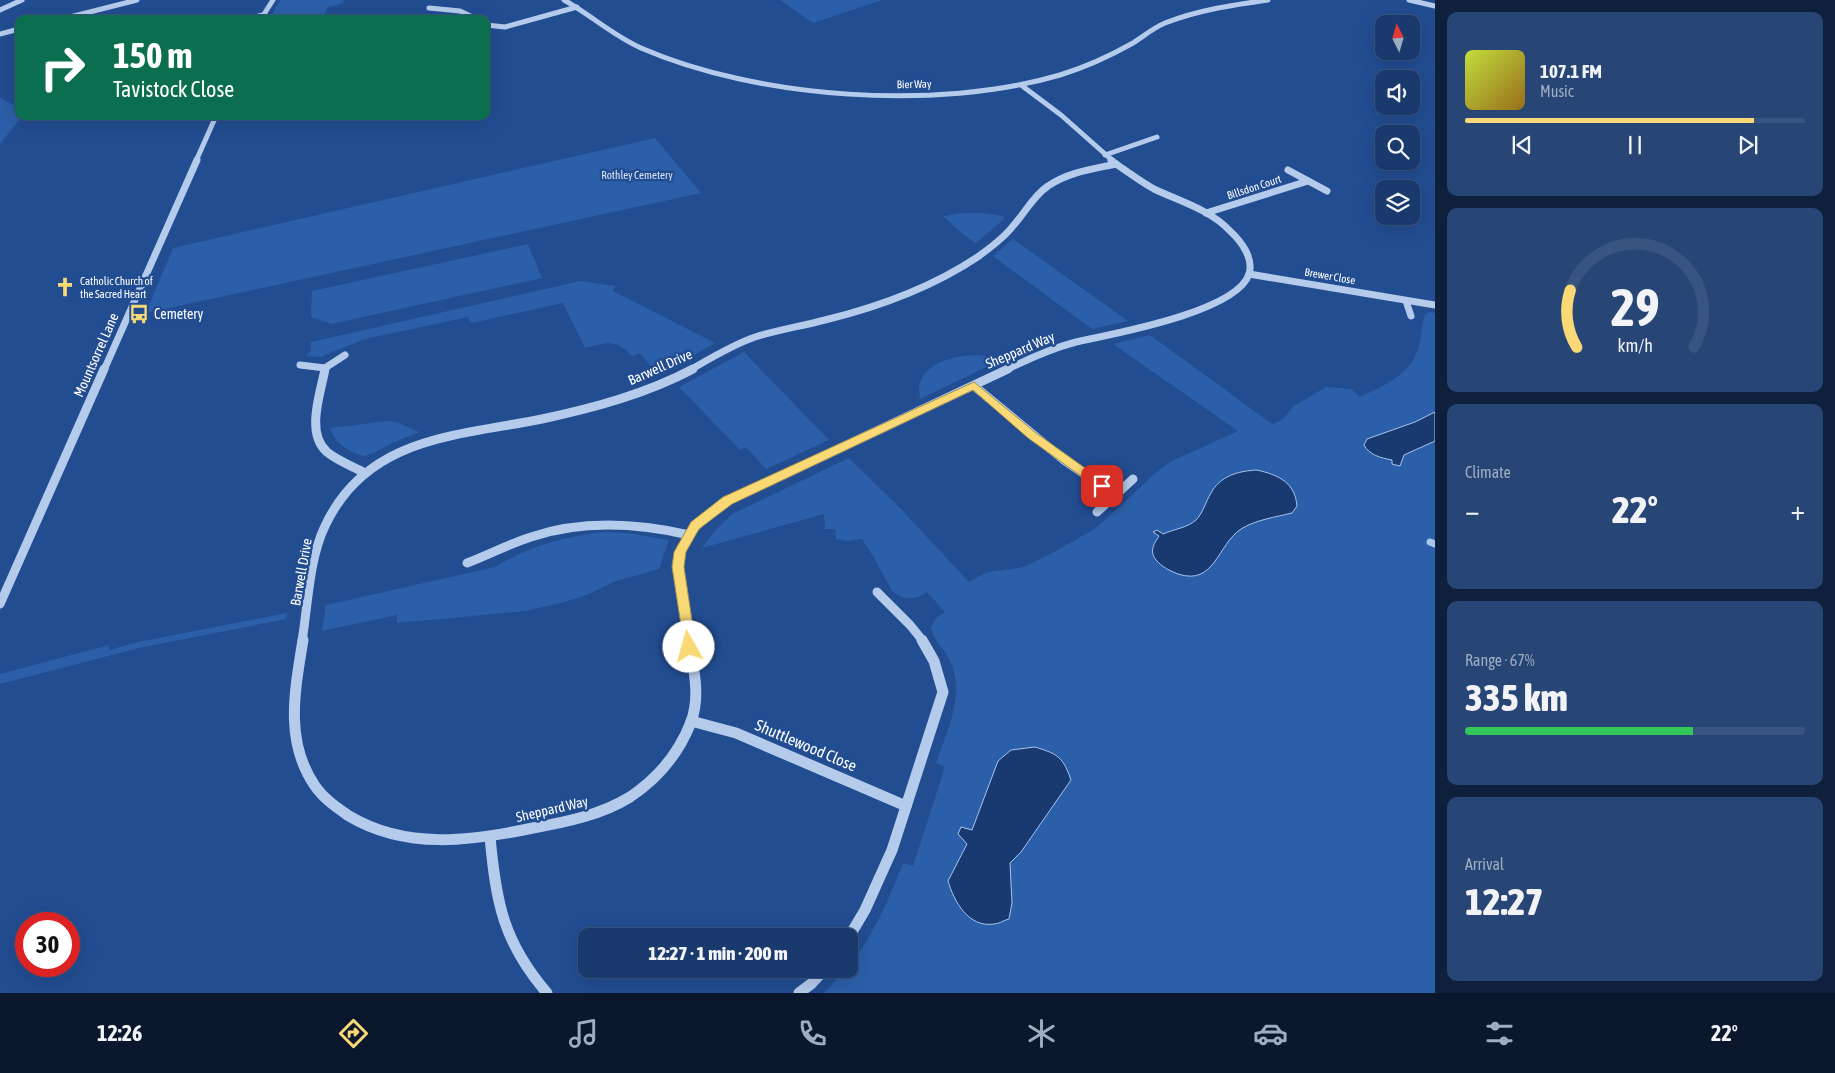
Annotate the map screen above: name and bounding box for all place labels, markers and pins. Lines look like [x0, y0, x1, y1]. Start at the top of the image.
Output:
place label: Catholic Church of the Sacred Heart [80, 275, 153, 300]
church icon: Catholic Church of the Sacred Heart [54, 276, 76, 298]
bus stop icon: Cemetery [128, 303, 150, 325]
place label: Cemetery [154, 306, 203, 322]
pin [1081, 465, 1123, 507]

